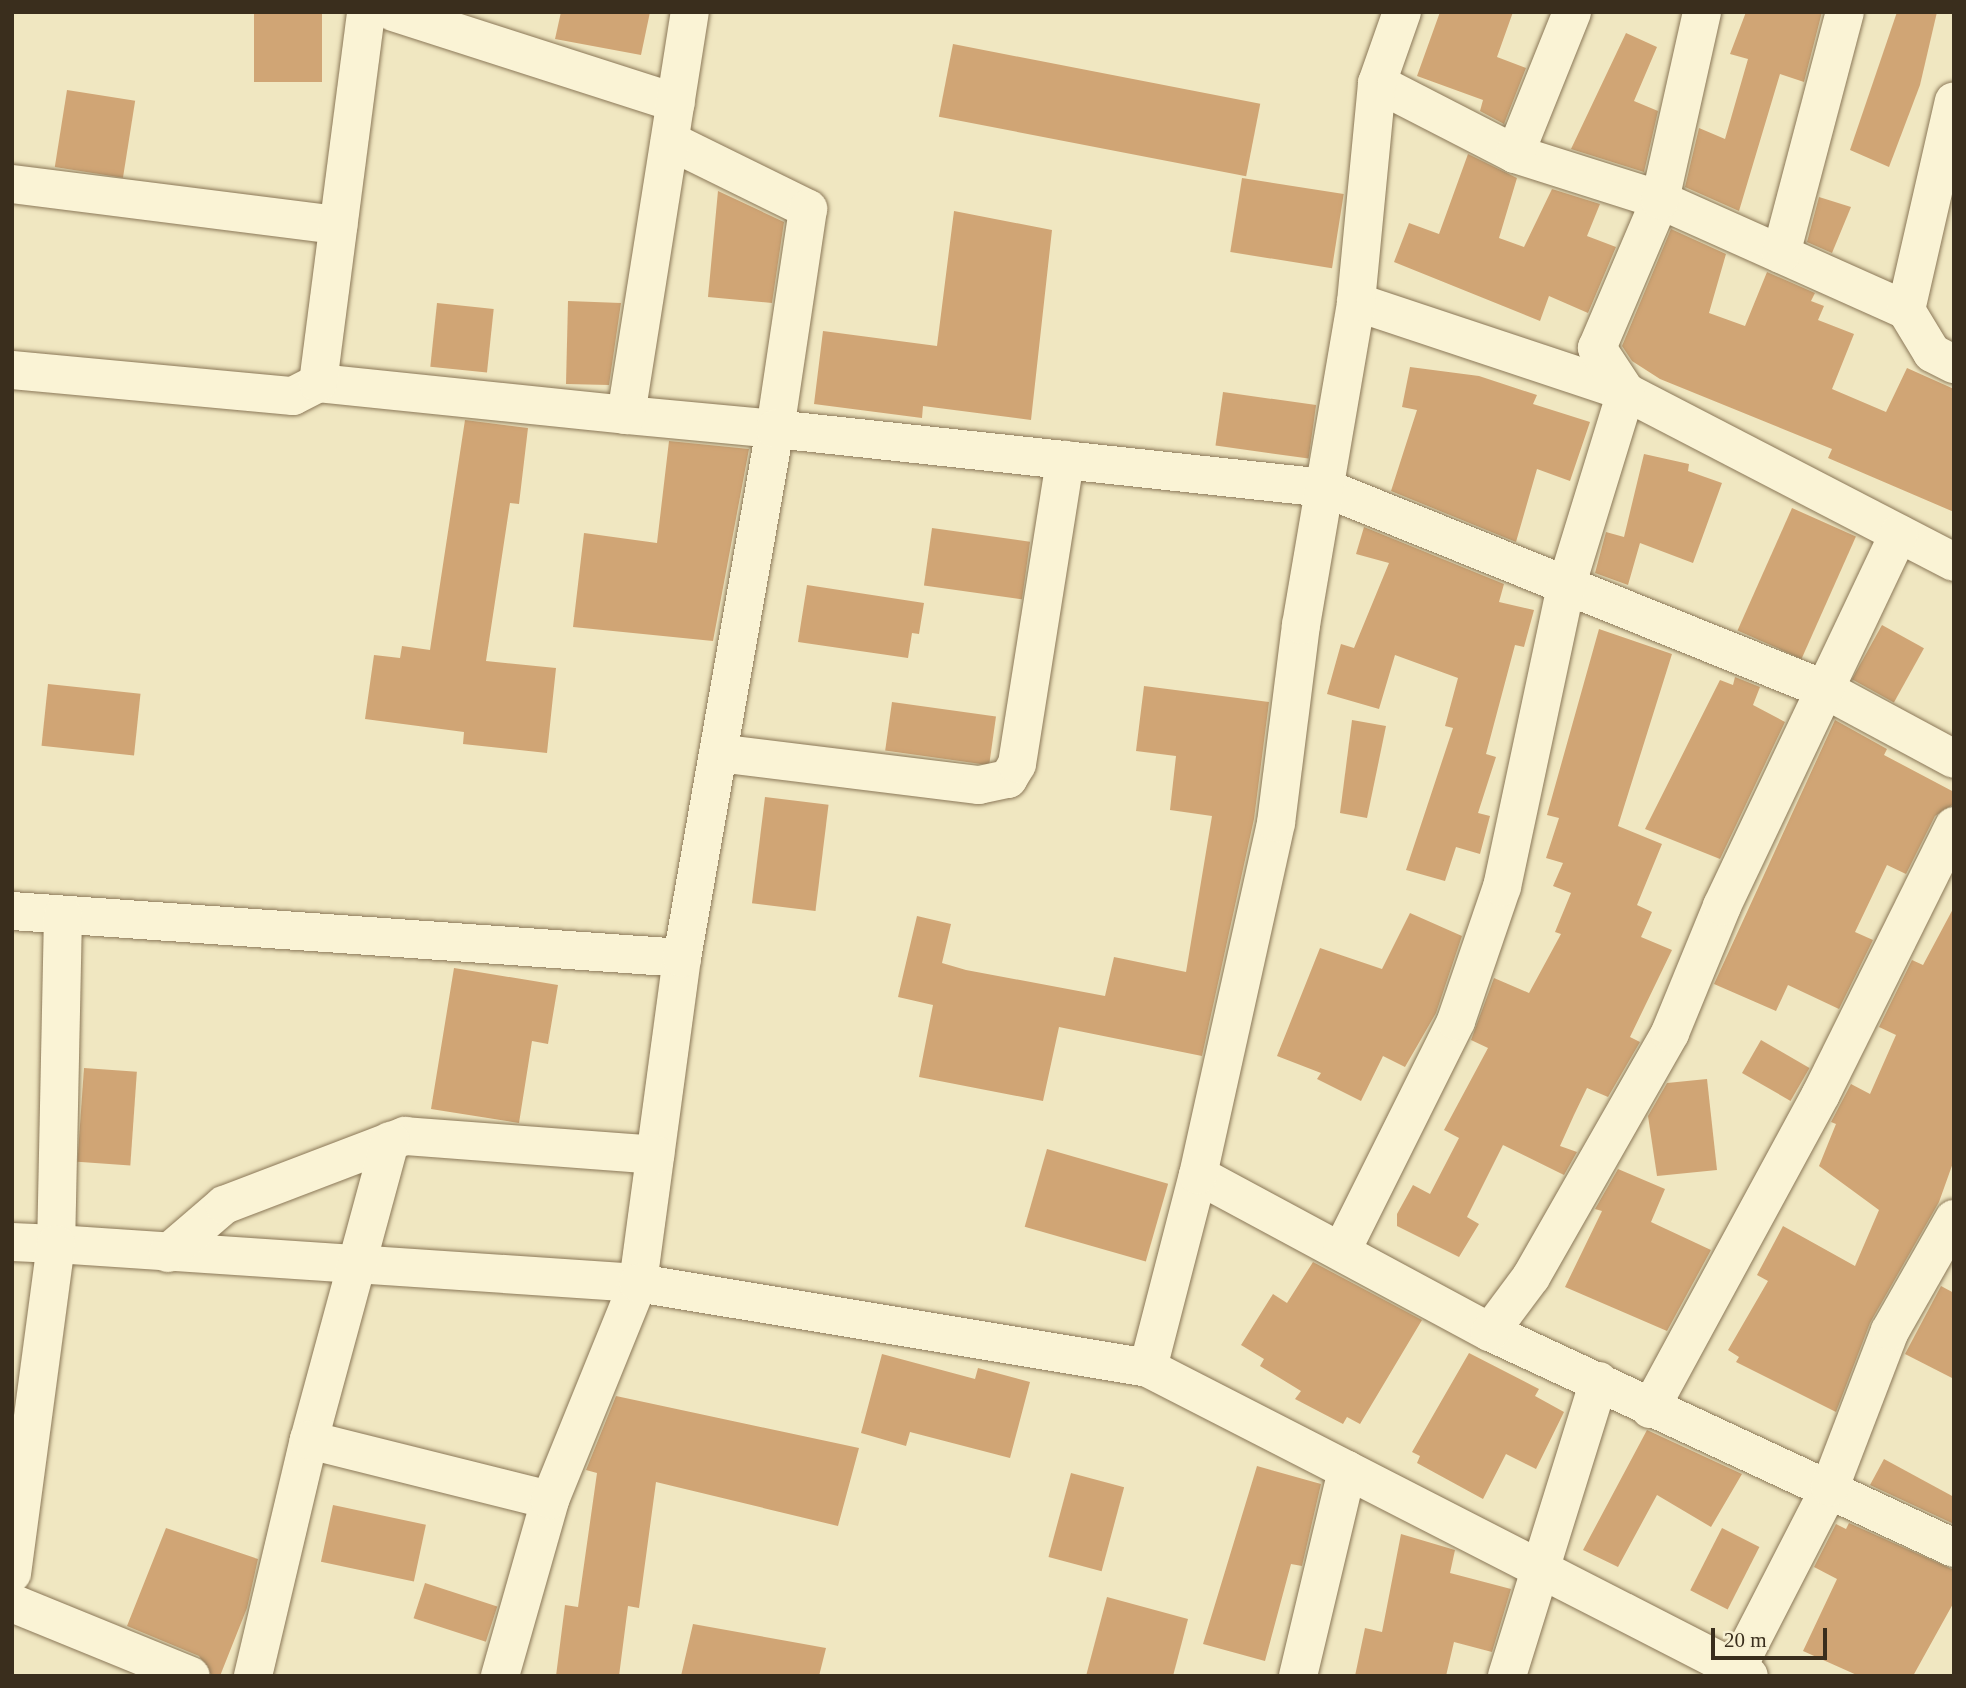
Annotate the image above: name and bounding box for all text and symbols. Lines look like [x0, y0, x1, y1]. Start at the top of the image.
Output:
scale bar [1714, 1614, 1829, 1658]
text: 20 m [1724, 1628, 1767, 1652]

